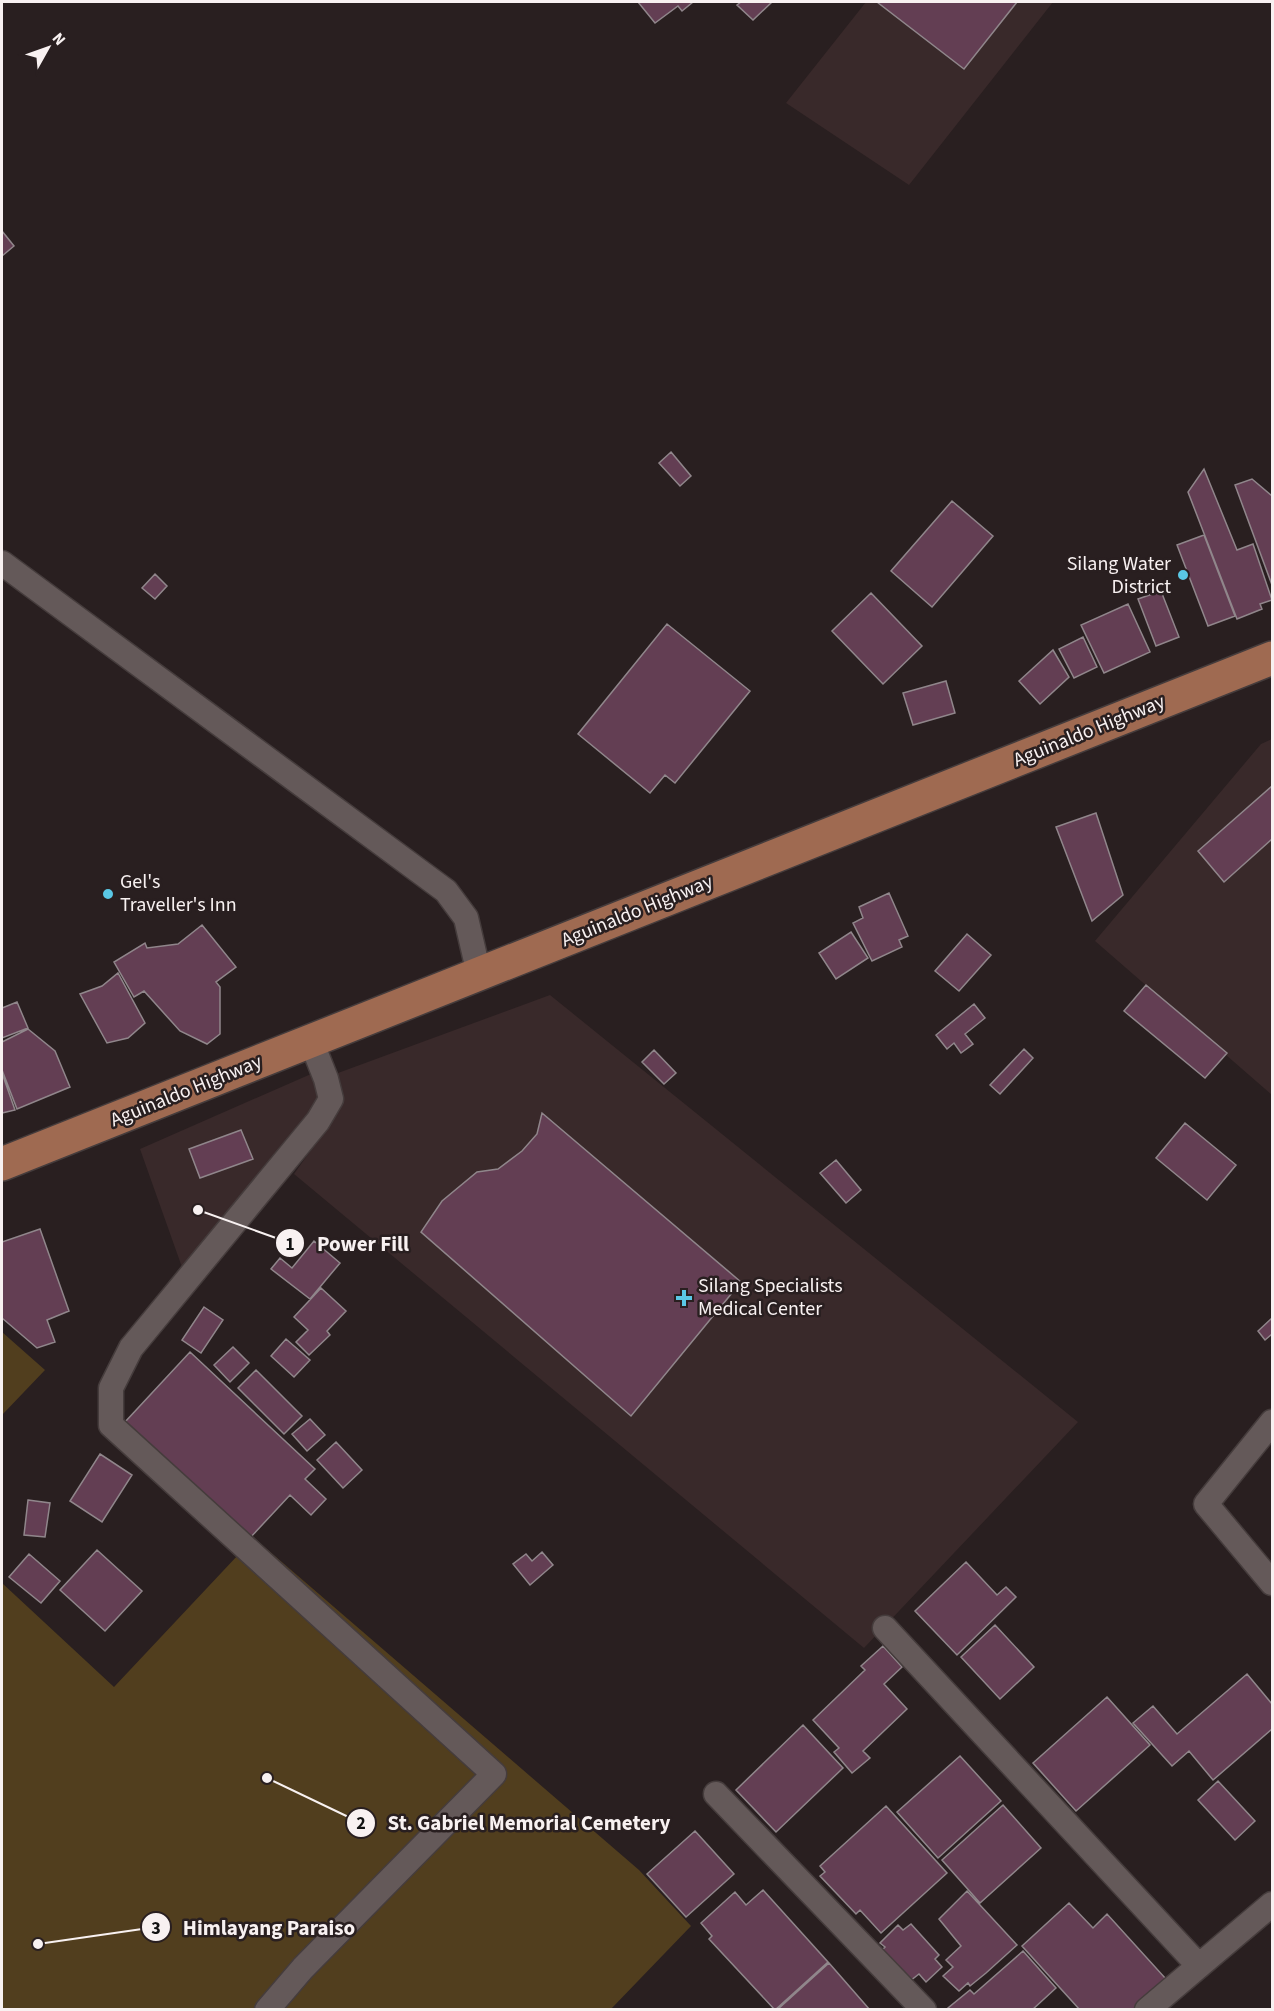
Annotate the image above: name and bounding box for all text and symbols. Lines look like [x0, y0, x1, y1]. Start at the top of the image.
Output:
north arrow [18, 18, 78, 78]
text: N [47, 28, 71, 50]
place label: Silang Water District [1067, 550, 1171, 601]
marker: Silang Water District [1176, 568, 1190, 582]
street label: Aguinaldo Highway [1009, 688, 1170, 774]
place label: Gel's Traveller's Inn [120, 868, 237, 919]
street label: Aguinaldo Highway [557, 868, 718, 954]
marker: Gel's Traveller's Inn [101, 887, 115, 901]
street label: Aguinaldo Highway [106, 1048, 267, 1134]
callout: Power Fill [275, 1224, 421, 1263]
text: Power Fill [317, 1229, 409, 1259]
text: 1 [285, 1232, 295, 1257]
place label: Silang Specialists Medical Center [698, 1272, 843, 1323]
marker: Silang Specialists Medical Center [675, 1289, 693, 1307]
callout: St. Gabriel Memorial Cemetery [346, 1803, 683, 1842]
text: St. Gabriel Memorial Cemetery [388, 1808, 670, 1838]
text: 2 [356, 1811, 366, 1836]
callout: Himlayang Paraiso [141, 1908, 368, 1947]
text: Himlayang Paraiso [183, 1913, 355, 1943]
text: 3 [151, 1916, 161, 1941]

